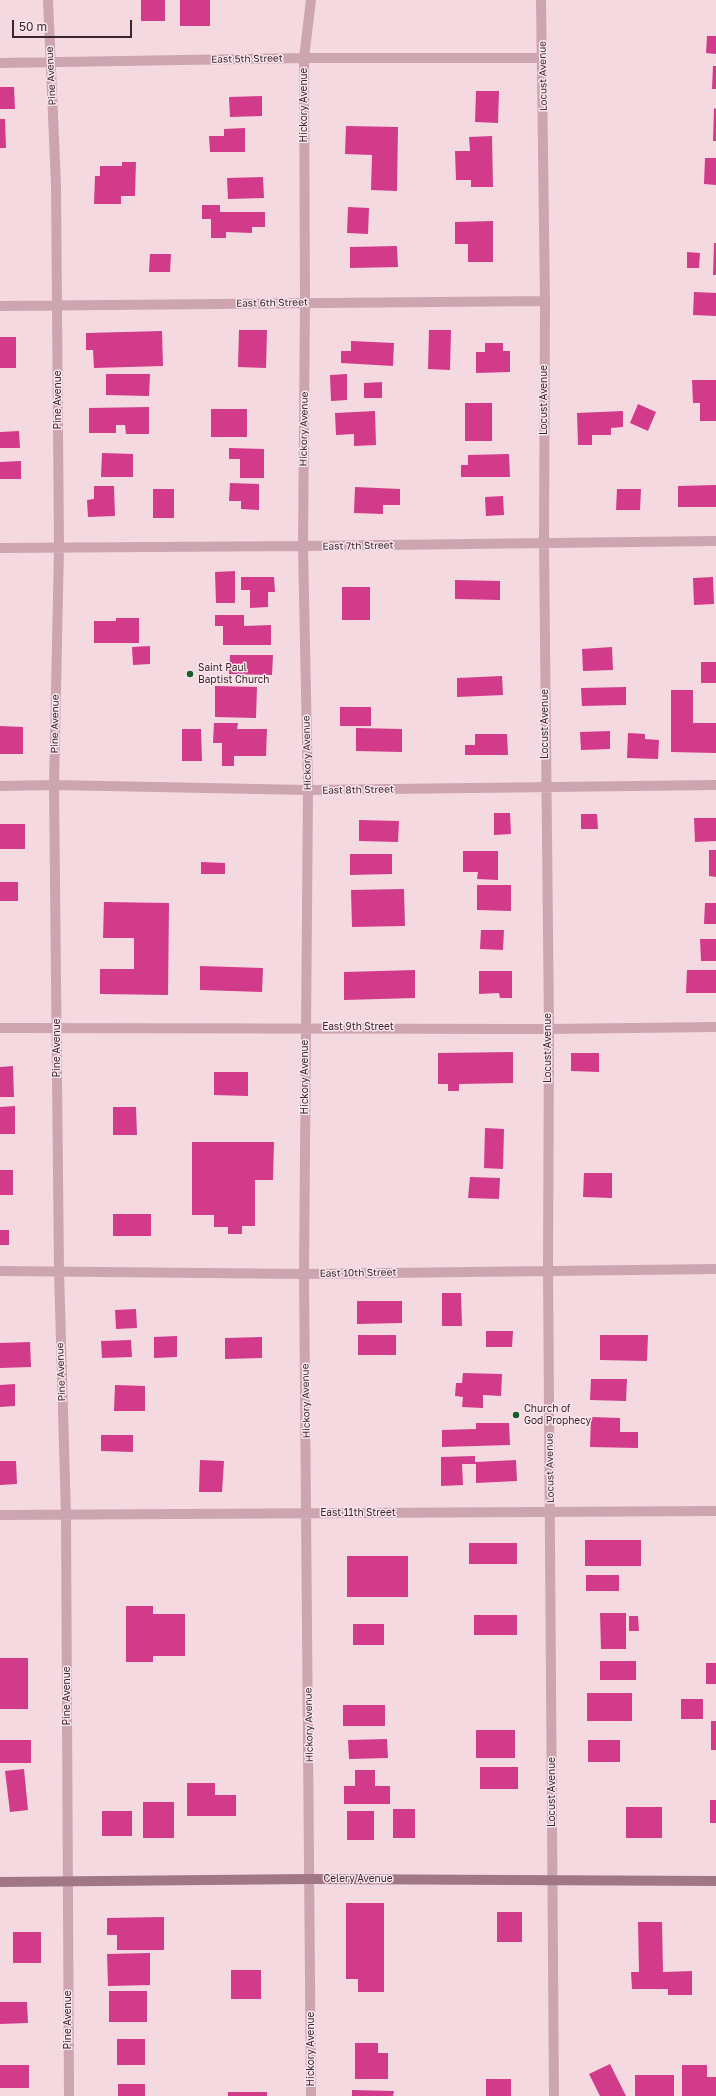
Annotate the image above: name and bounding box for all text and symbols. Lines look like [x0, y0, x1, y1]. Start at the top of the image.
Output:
scale bar [14, 12, 134, 38]
text: 50 m [19, 19, 47, 34]
street label: Locust Avenue [536, 41, 550, 111]
street label: Pine Avenue [43, 46, 59, 106]
street label: East 5th Street [211, 52, 283, 66]
street label: Hickory Avenue [298, 68, 310, 142]
street label: East 6th Street [236, 296, 308, 310]
street label: Locust Avenue [538, 365, 550, 435]
street label: Pine Avenue [52, 371, 64, 429]
street label: Hickory Avenue [297, 392, 311, 466]
street label: East 7th Street [322, 539, 394, 553]
place label: Saint Paul Baptist Church [198, 662, 269, 686]
marker: Saint Paul Baptist Church [185, 669, 195, 679]
street label: Locust Avenue [539, 689, 551, 759]
street label: Pine Avenue [48, 694, 62, 754]
street label: Hickory Avenue [300, 716, 314, 790]
street label: East 8th Street [322, 783, 394, 797]
street label: Locust Avenue [542, 1013, 554, 1083]
street label: Pine Avenue [51, 1019, 63, 1077]
street label: East 9th Street [322, 1021, 394, 1033]
street label: Hickory Avenue [299, 1040, 311, 1114]
street label: East 10th Street [320, 1266, 396, 1280]
street label: Pine Avenue [54, 1342, 68, 1402]
street label: Hickory Avenue [299, 1364, 313, 1438]
place label: Church of God Prophecy [524, 1403, 591, 1426]
marker: Church of God Prophecy [511, 1410, 521, 1420]
street label: Locust Avenue [543, 1433, 557, 1503]
street label: East 11th Street [320, 1507, 396, 1519]
street label: Pine Avenue [61, 1667, 73, 1725]
street label: Hickory Avenue [302, 1688, 316, 1762]
street label: Locust Avenue [546, 1757, 558, 1827]
street label: Celery Avenue [323, 1873, 393, 1885]
street label: Pine Avenue [62, 1991, 74, 2049]
street label: Hickory Avenue [305, 2012, 317, 2086]

